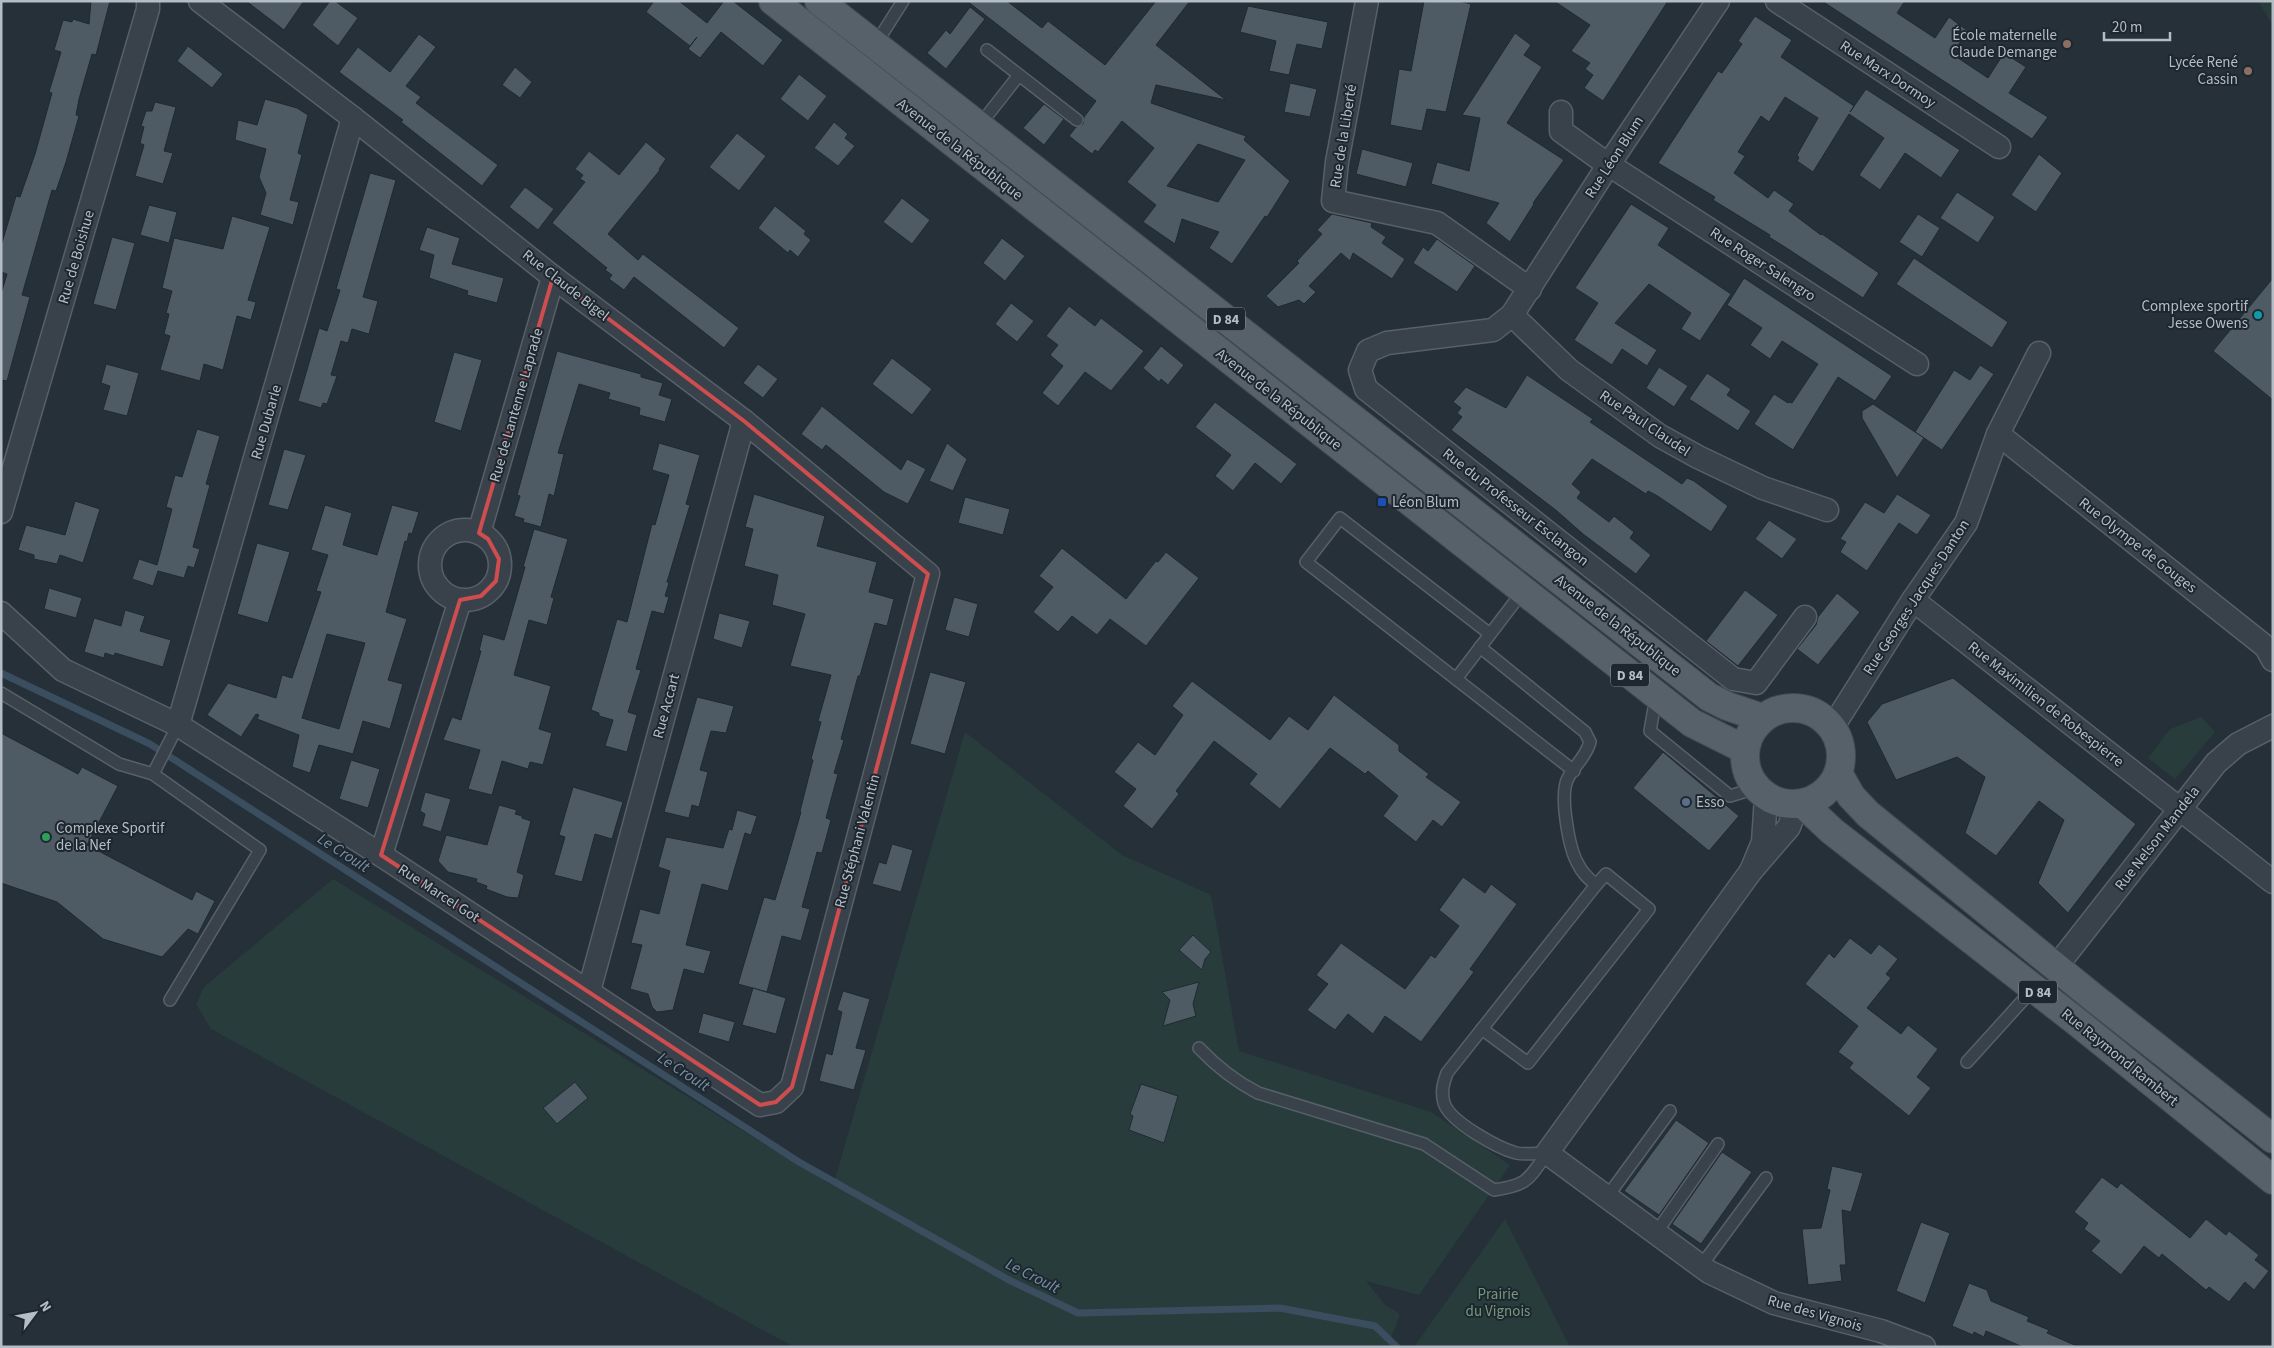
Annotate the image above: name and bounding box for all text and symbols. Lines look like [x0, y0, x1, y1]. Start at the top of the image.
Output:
scale bar [2104, 10, 2170, 42]
text: 20 m [2112, 17, 2142, 38]
place label: École maternelle Claude Demange [1950, 25, 2057, 63]
street label: Rue Marx Dormoy [1836, 36, 1940, 113]
marker: École maternelle Claude Demange [2061, 38, 2073, 50]
place label: Lycée René Cassin [2168, 52, 2238, 90]
marker: Lycée René Cassin [2242, 65, 2254, 77]
street label: Rue de la Liberté [1325, 83, 1362, 189]
street label: Avenue de la République [892, 94, 1027, 205]
street label: Rue Léon Blum [1580, 112, 1649, 203]
street label: Rue de Boishue [53, 208, 100, 306]
street label: Rue Roger Salengro [1706, 222, 1820, 307]
street label: Rue Claude Bigel [518, 245, 614, 326]
place label: Complexe sportif Jesse Owens [2141, 296, 2249, 334]
road number: D 84 [1207, 308, 1245, 330]
marker: Complexe sportif Jesse Owens [2252, 309, 2264, 321]
street label: Rue de Lantenne Laprade [484, 326, 549, 485]
street label: Avenue de la République [1211, 344, 1346, 455]
street label: Rue Dubarle [246, 382, 287, 462]
street label: Rue Paul Claudel [1595, 385, 1694, 462]
street label: Rue du Professeur Esclangon [1438, 444, 1593, 571]
place label: Léon Blum [1392, 492, 1459, 513]
street label: Rue Olympe de Gouges [2074, 493, 2201, 598]
marker: Léon Blum [1376, 496, 1388, 508]
street label: Rue Georges Jacques Danton [1858, 515, 1975, 679]
street label: Avenue de la République [1550, 570, 1685, 681]
street label: Rue Maximilien de Robespierre [1963, 637, 2128, 772]
road number: D 84 [1611, 664, 1649, 686]
street label: Rue Accart [648, 671, 685, 741]
street label: Rue Stéphani Valentin [830, 772, 885, 910]
street label: Rue Nelson Mandela [2110, 782, 2205, 895]
place label: Esso [1696, 792, 1725, 813]
marker: Esso [1680, 796, 1692, 808]
place label: Complexe Sportif de la Nef [56, 818, 165, 856]
water label: Le Croult [313, 828, 374, 878]
marker: Complexe Sportif de la Nef [40, 831, 52, 843]
street label: Rue Marcel Got [394, 859, 484, 928]
road number: D 84 [2019, 980, 2057, 1004]
street label: Rue Raymond Rambert [2057, 1004, 2183, 1111]
water label: Le Croult [653, 1047, 714, 1097]
water label: Le Croult [1002, 1253, 1064, 1299]
park label: Prairie du Vignois [1466, 1284, 1530, 1322]
north arrow [10, 1288, 60, 1338]
street label: Rue des Vignois [1765, 1290, 1865, 1337]
text: N [34, 1297, 56, 1316]

